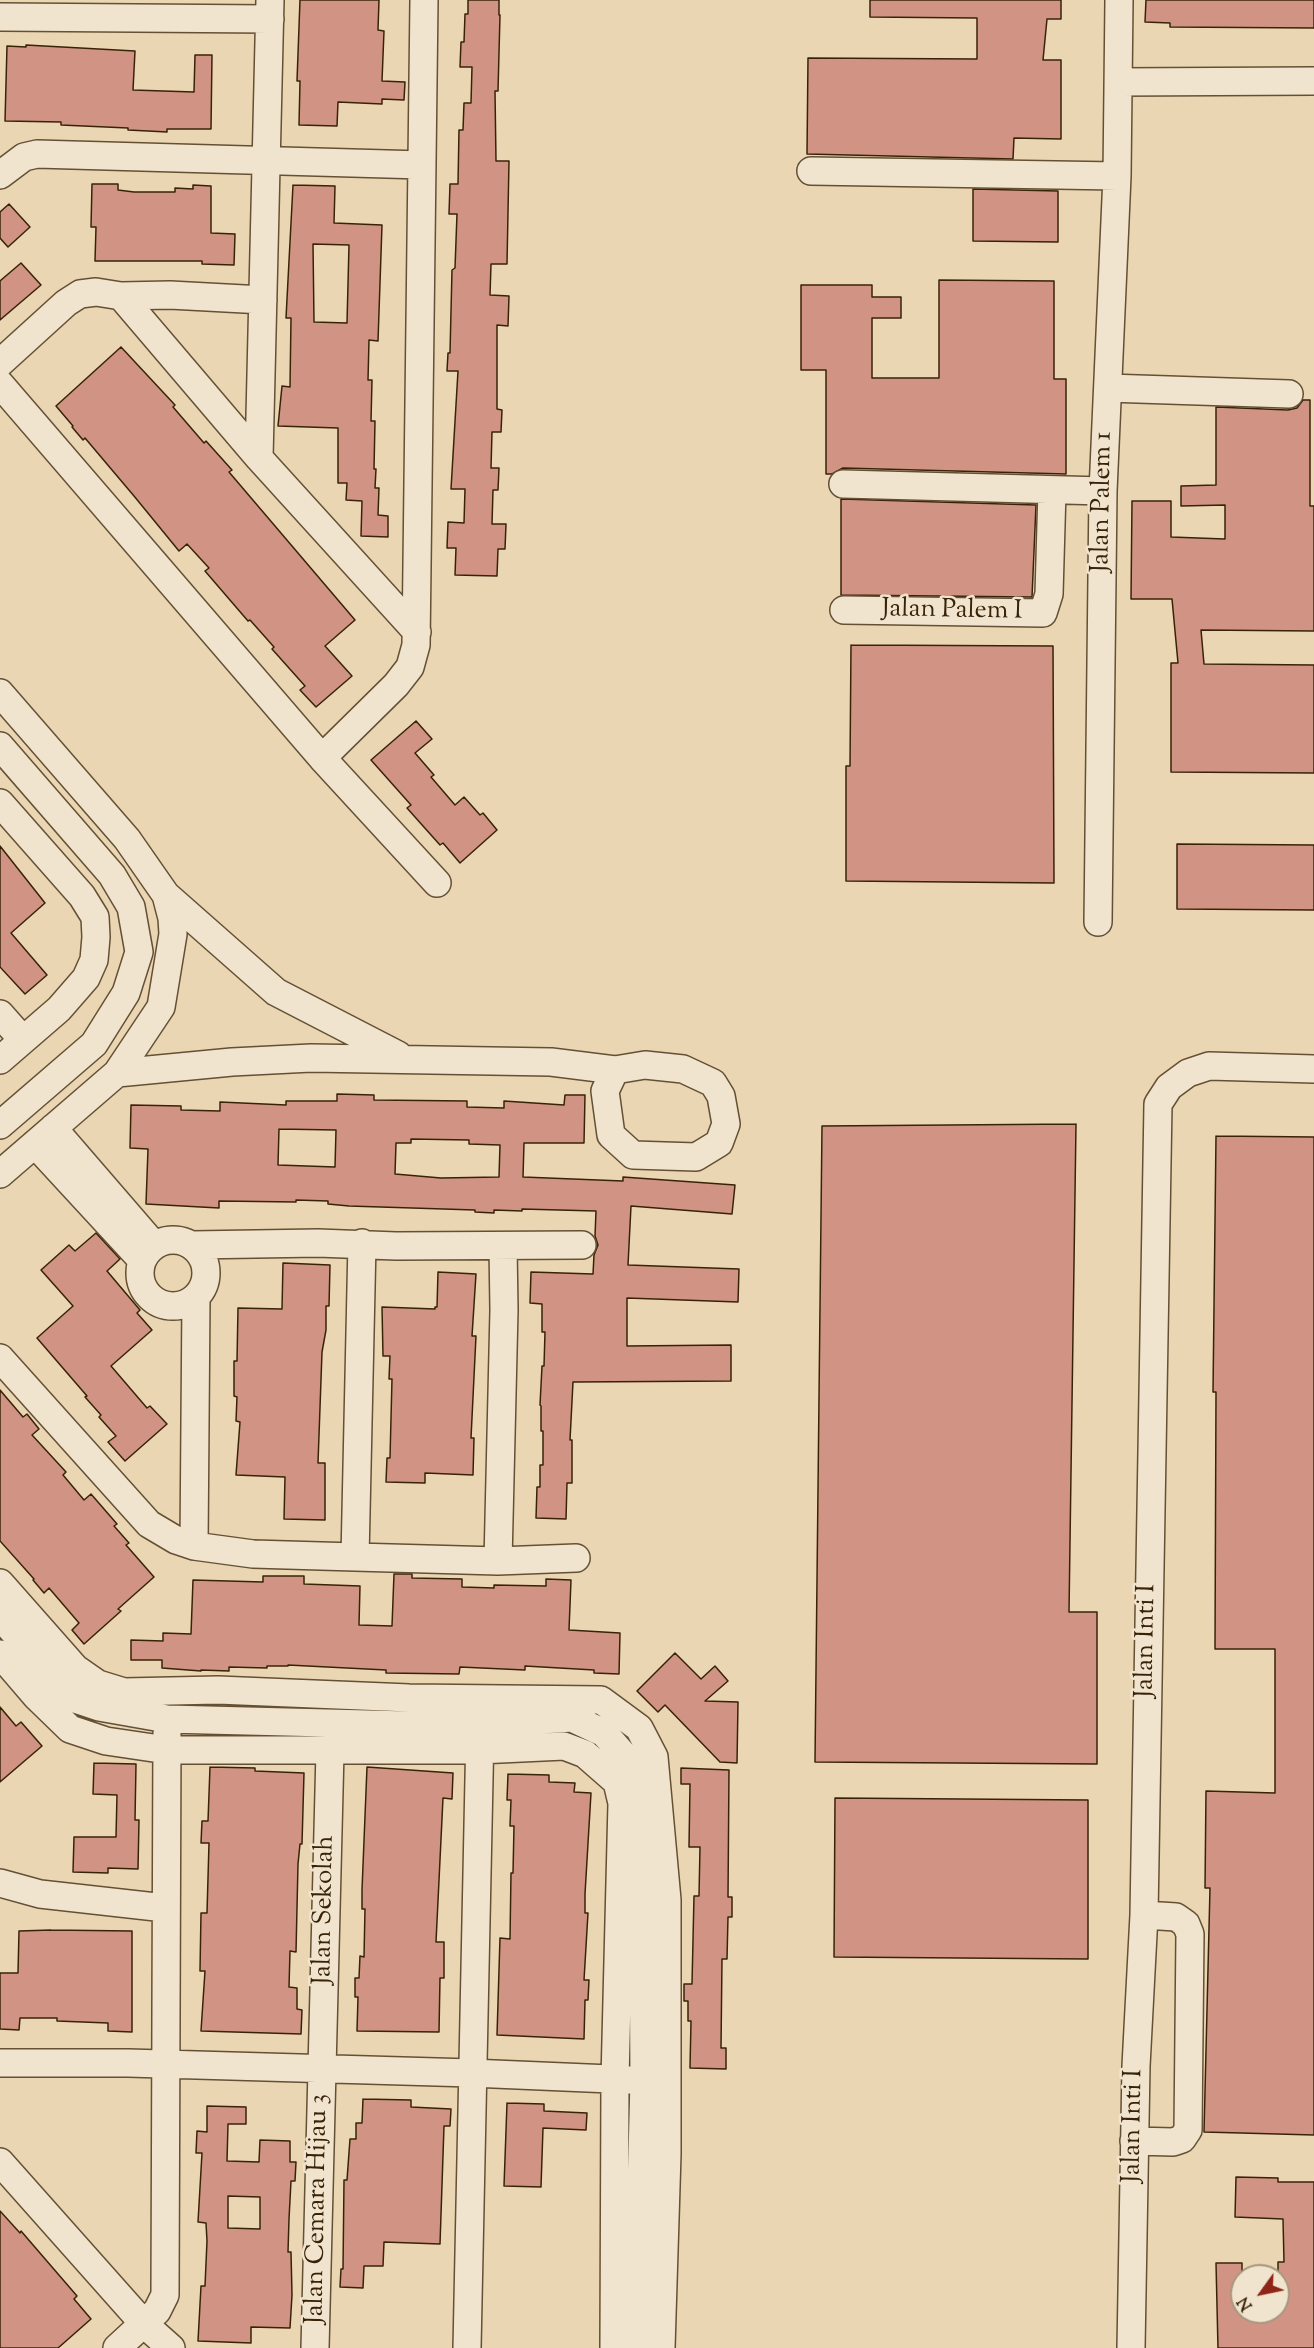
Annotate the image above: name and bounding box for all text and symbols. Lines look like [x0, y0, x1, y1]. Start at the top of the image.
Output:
street label: Jalan Palem 1 [1087, 431, 1121, 573]
street label: Jalan Palem I [881, 595, 1023, 629]
street label: Jalan Inti I [1131, 1584, 1165, 1698]
street label: Jalan Sekolah [309, 1835, 343, 1985]
street label: Jalan Inti I [1118, 2069, 1152, 2183]
street label: Jalan Cemara Hijau 3 [301, 2094, 337, 2324]
north arrow [1230, 2264, 1290, 2324]
text: N [1233, 2291, 1259, 2315]

